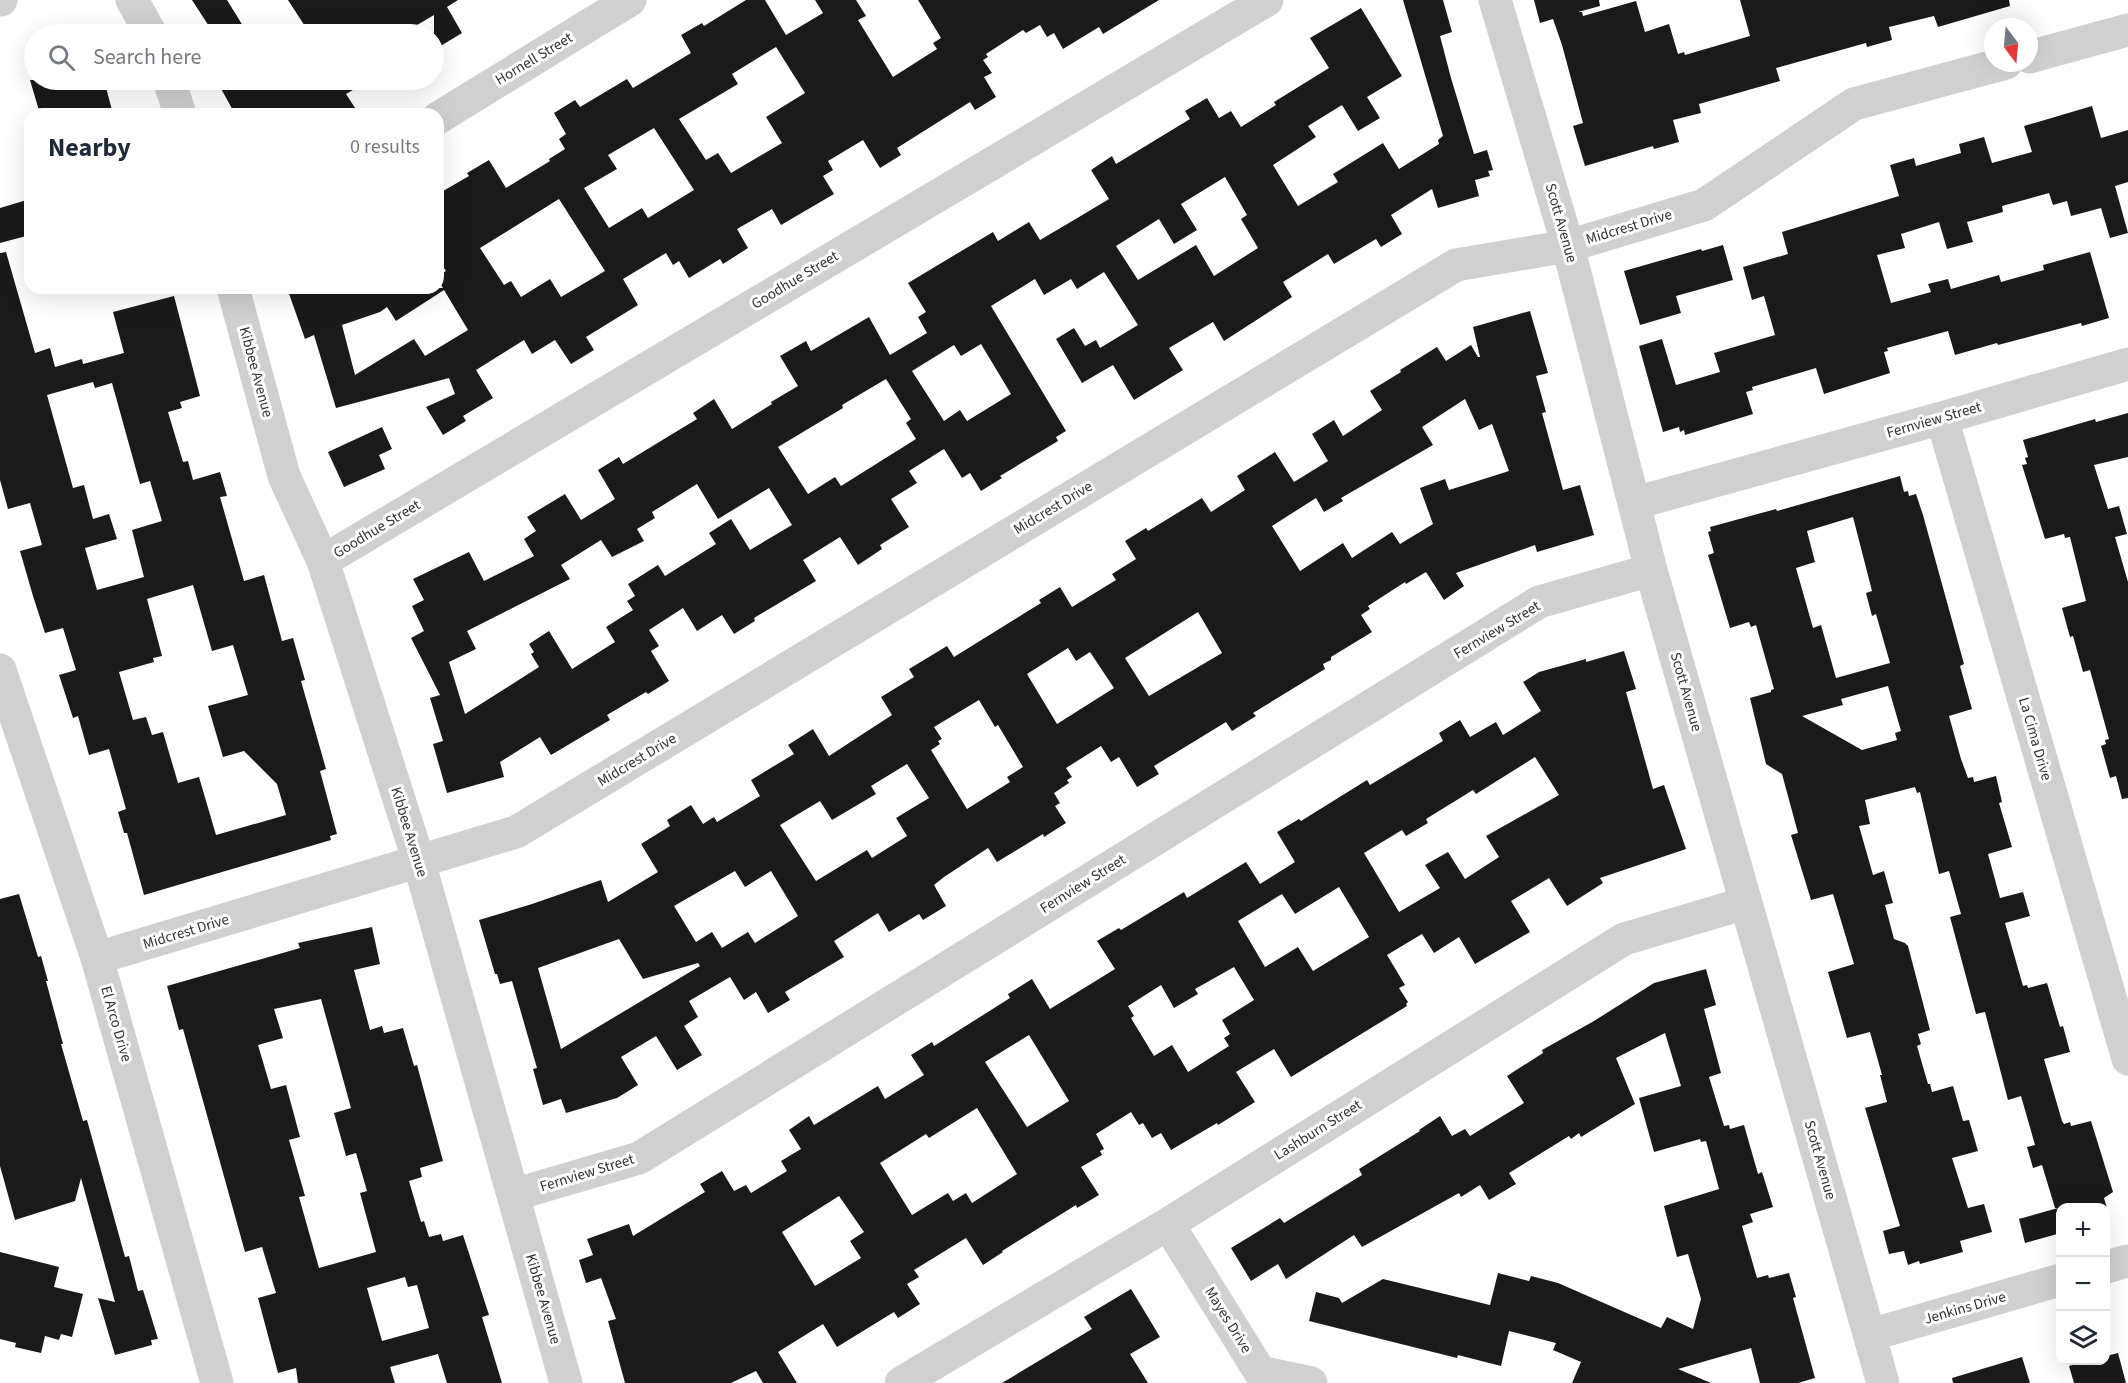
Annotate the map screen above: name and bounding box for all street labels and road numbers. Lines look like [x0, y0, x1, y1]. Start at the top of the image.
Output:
street label: Hornell Street [491, 28, 577, 90]
street label: Scott Avenue [1540, 181, 1582, 265]
street label: Midcrest Drive [1583, 204, 1675, 250]
street label: Goodhue Street [748, 246, 842, 314]
street label: Kibbee Avenue [234, 324, 278, 420]
street label: Fernview Street [1884, 396, 1984, 444]
street label: Midcrest Drive [1010, 476, 1096, 540]
street label: Goodhue Street [330, 495, 424, 563]
street label: Fernview Street [1450, 596, 1544, 664]
street label: Scott Avenue [1665, 650, 1707, 734]
street label: La Cima Drive [2013, 695, 2057, 783]
street label: Midcrest Drive [594, 728, 680, 792]
street label: Kibbee Avenue [385, 784, 433, 880]
street label: Fernview Street [1036, 849, 1130, 919]
street label: Midcrest Drive [140, 909, 232, 955]
street label: El Arco Drive [95, 984, 137, 1064]
street label: Lashburn Street [1270, 1095, 1366, 1165]
street label: Scott Avenue [1799, 1118, 1841, 1202]
street label: Fernview Street [537, 1149, 637, 1197]
street label: Kibbee Avenue [520, 1251, 566, 1347]
street label: Mayes Drive [1199, 1283, 1257, 1357]
street label: Jenkins Drive [1922, 1286, 2008, 1330]

